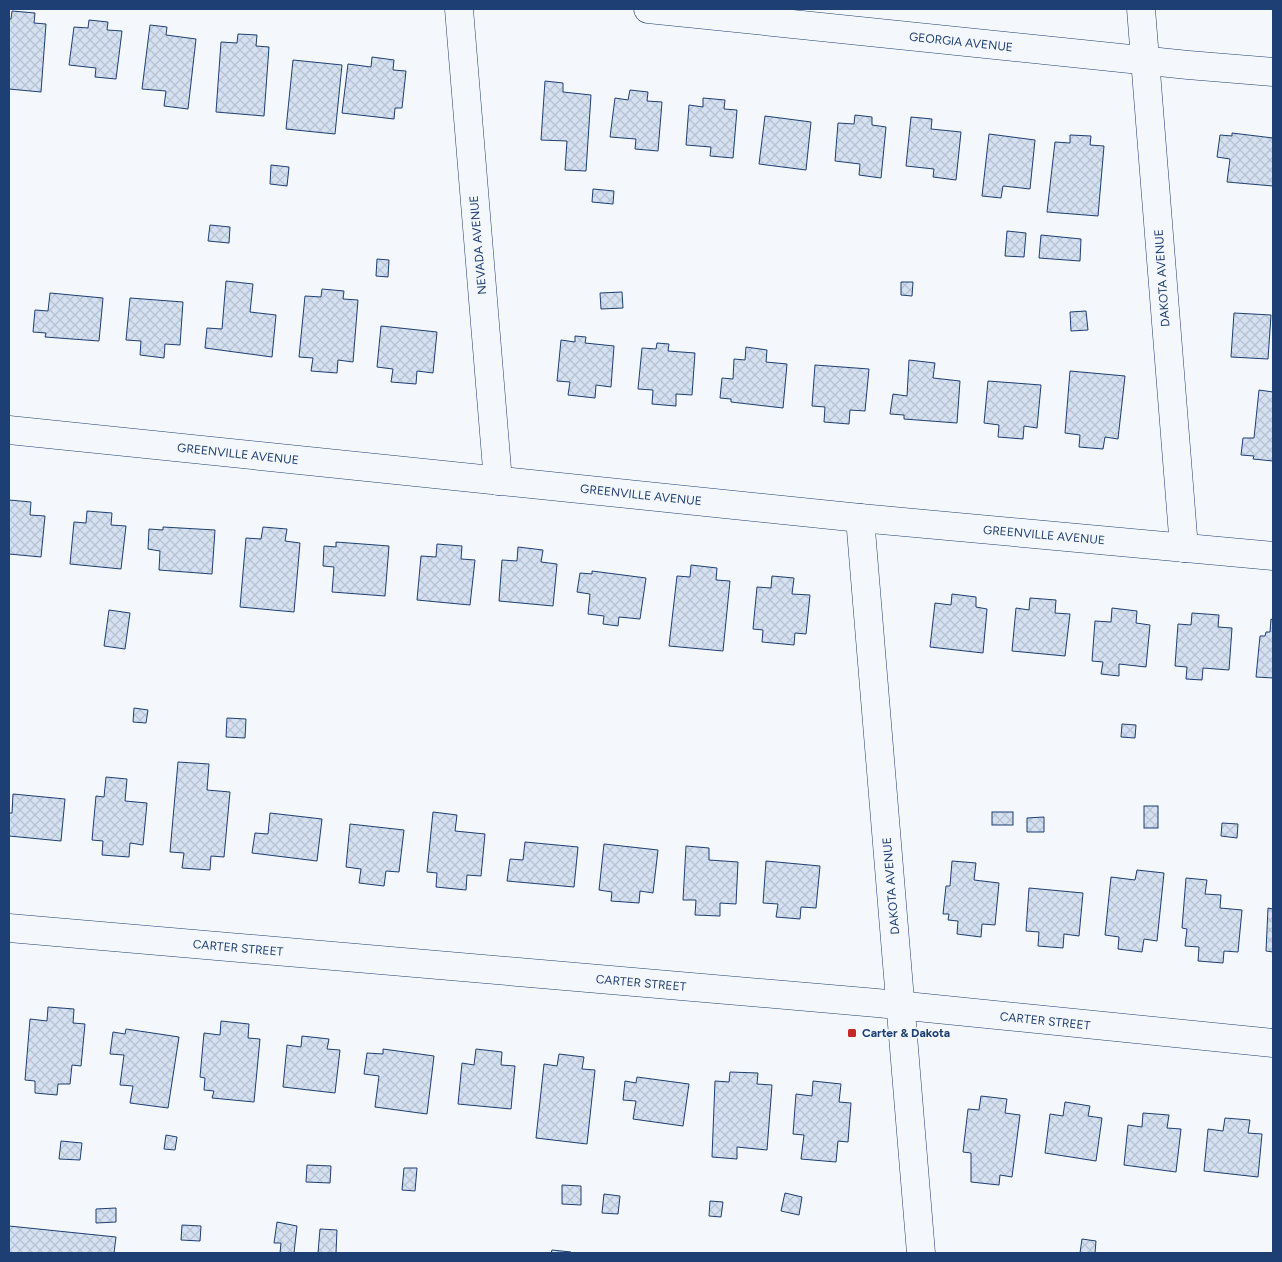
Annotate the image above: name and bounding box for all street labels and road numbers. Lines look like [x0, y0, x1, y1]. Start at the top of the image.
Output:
street label: GEORGIA AVENUE [908, 30, 1014, 54]
street label: NEVADA AVENUE [467, 195, 489, 295]
street label: DAKOTA AVENUE [1152, 229, 1172, 327]
street label: GREENVILLE AVENUE [177, 441, 299, 467]
street label: GREENVILLE AVENUE [580, 482, 702, 508]
street label: GREENVILLE AVENUE [983, 523, 1105, 547]
street label: DAKOTA AVENUE [880, 837, 902, 935]
street label: CARTER STREET [192, 937, 284, 959]
street label: CARTER STREET [595, 972, 687, 994]
street label: CARTER STREET [999, 1009, 1091, 1033]

